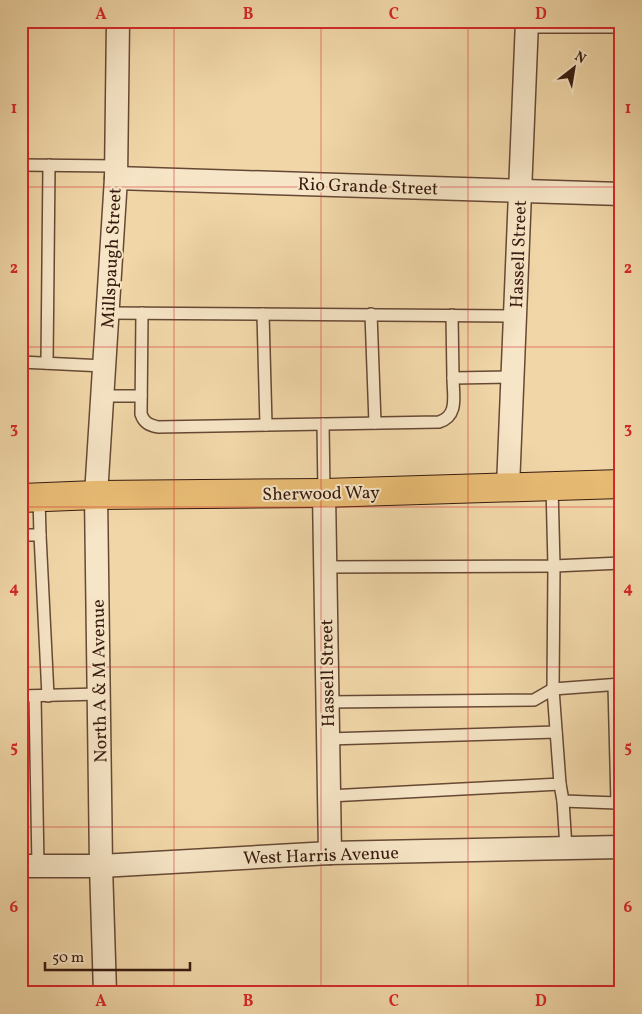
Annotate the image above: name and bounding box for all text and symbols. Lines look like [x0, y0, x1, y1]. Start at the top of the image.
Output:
text: A [95, 4, 107, 26]
text: B [243, 4, 254, 26]
text: C [389, 4, 399, 26]
text: D [535, 4, 547, 26]
north arrow [550, 42, 600, 92]
text: N [571, 47, 589, 69]
text: 1 [11, 98, 17, 120]
text: 1 [625, 98, 631, 120]
street label: Rio Grande Street [297, 173, 439, 202]
street label: Millspaugh Street [96, 187, 129, 329]
street label: Hassell Street [505, 200, 534, 308]
text: 2 [10, 258, 18, 280]
text: 2 [624, 258, 632, 280]
text: 3 [10, 418, 18, 440]
text: 3 [624, 418, 632, 440]
street label: Sherwood Way [262, 481, 380, 508]
text: 4 [9, 578, 19, 600]
text: 4 [623, 578, 633, 600]
street label: North A & M Avenue [87, 599, 114, 763]
street label: Hassell Street [315, 619, 342, 727]
text: 5 [10, 737, 18, 759]
text: 5 [624, 737, 632, 759]
street label: West Harris Avenue [243, 841, 399, 872]
text: 6 [10, 897, 19, 919]
text: 6 [624, 897, 633, 919]
scale bar [45, 939, 190, 971]
text: 50 m [52, 948, 84, 969]
text: A [95, 991, 107, 1013]
text: B [243, 991, 254, 1013]
text: C [389, 991, 399, 1013]
text: D [535, 991, 547, 1013]

